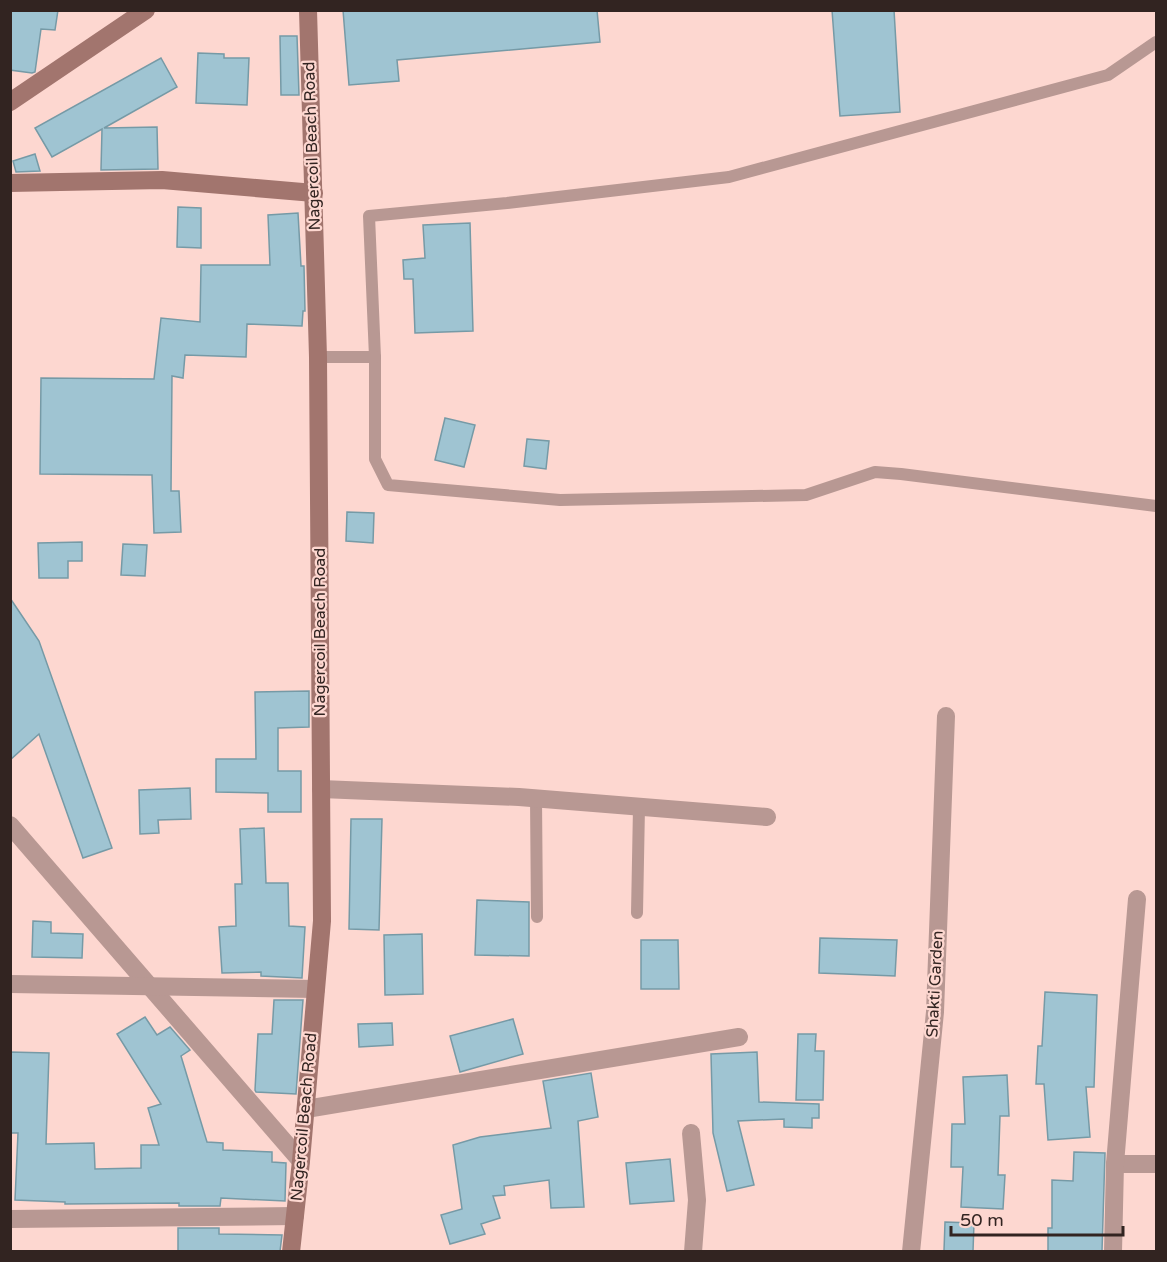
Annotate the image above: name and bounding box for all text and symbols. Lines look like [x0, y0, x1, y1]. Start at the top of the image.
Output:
street label: Nagercoil Beach Road [299, 61, 325, 231]
street label: Nagercoil Beach Road [310, 548, 330, 716]
street label: Shakti Garden [922, 930, 948, 1038]
street label: Nagercoil Beach Road [287, 1032, 321, 1202]
scale bar [951, 1199, 1124, 1237]
text: 50 m [960, 1209, 1004, 1231]

